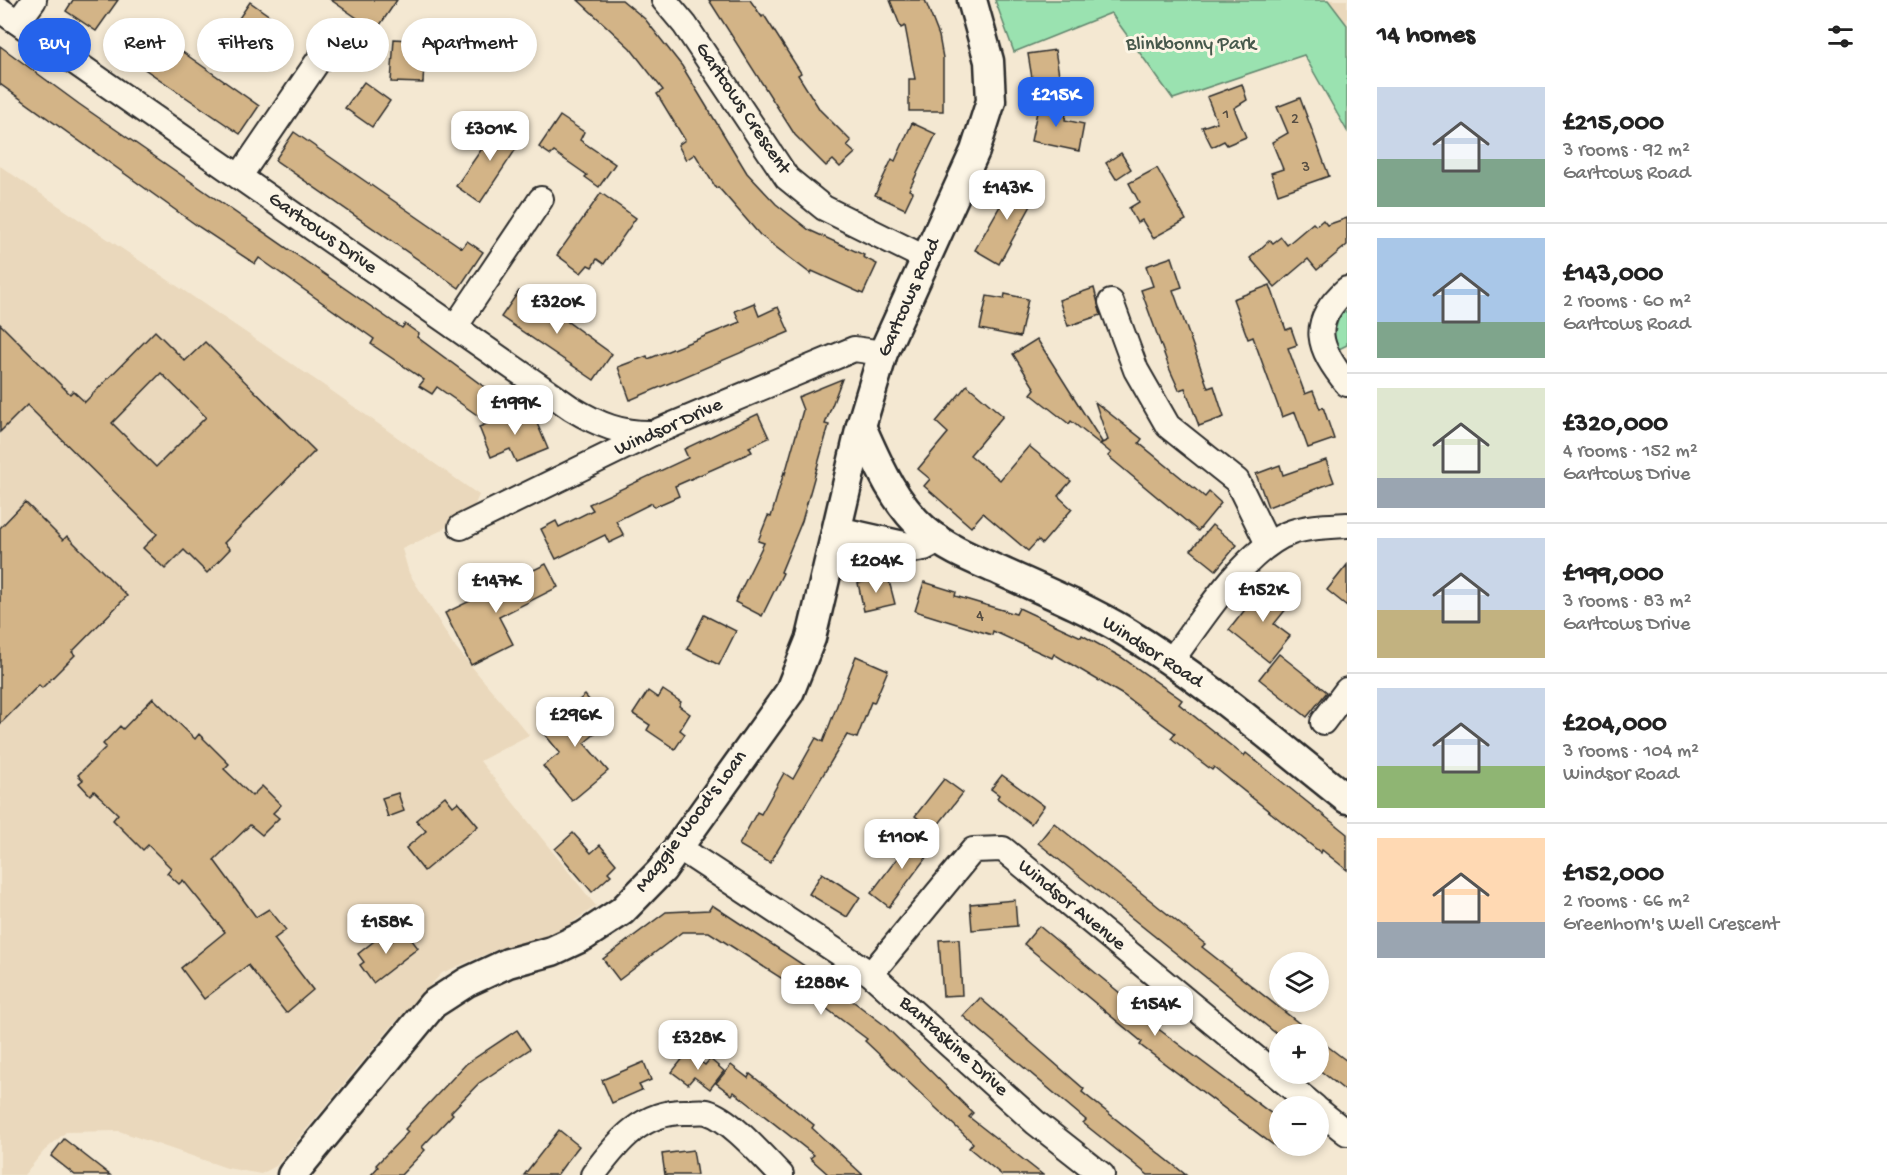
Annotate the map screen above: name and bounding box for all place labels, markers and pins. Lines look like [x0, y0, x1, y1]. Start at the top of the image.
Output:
pin: £215K [1014, 77, 1098, 128]
pin: £301K [448, 111, 532, 162]
pin: £143K [965, 170, 1049, 221]
pin: £320K [515, 284, 599, 335]
pin: £199K [473, 385, 557, 436]
pin: £204K [834, 543, 918, 594]
pin: £147K [454, 563, 538, 614]
pin: £152K [1221, 572, 1305, 623]
pin: £296K [533, 697, 617, 748]
pin: £110K [860, 819, 944, 870]
pin: £158K [344, 904, 428, 955]
pin: £288K [779, 965, 863, 1016]
pin: £154K [1113, 986, 1197, 1037]
pin: £328K [656, 1020, 740, 1071]

